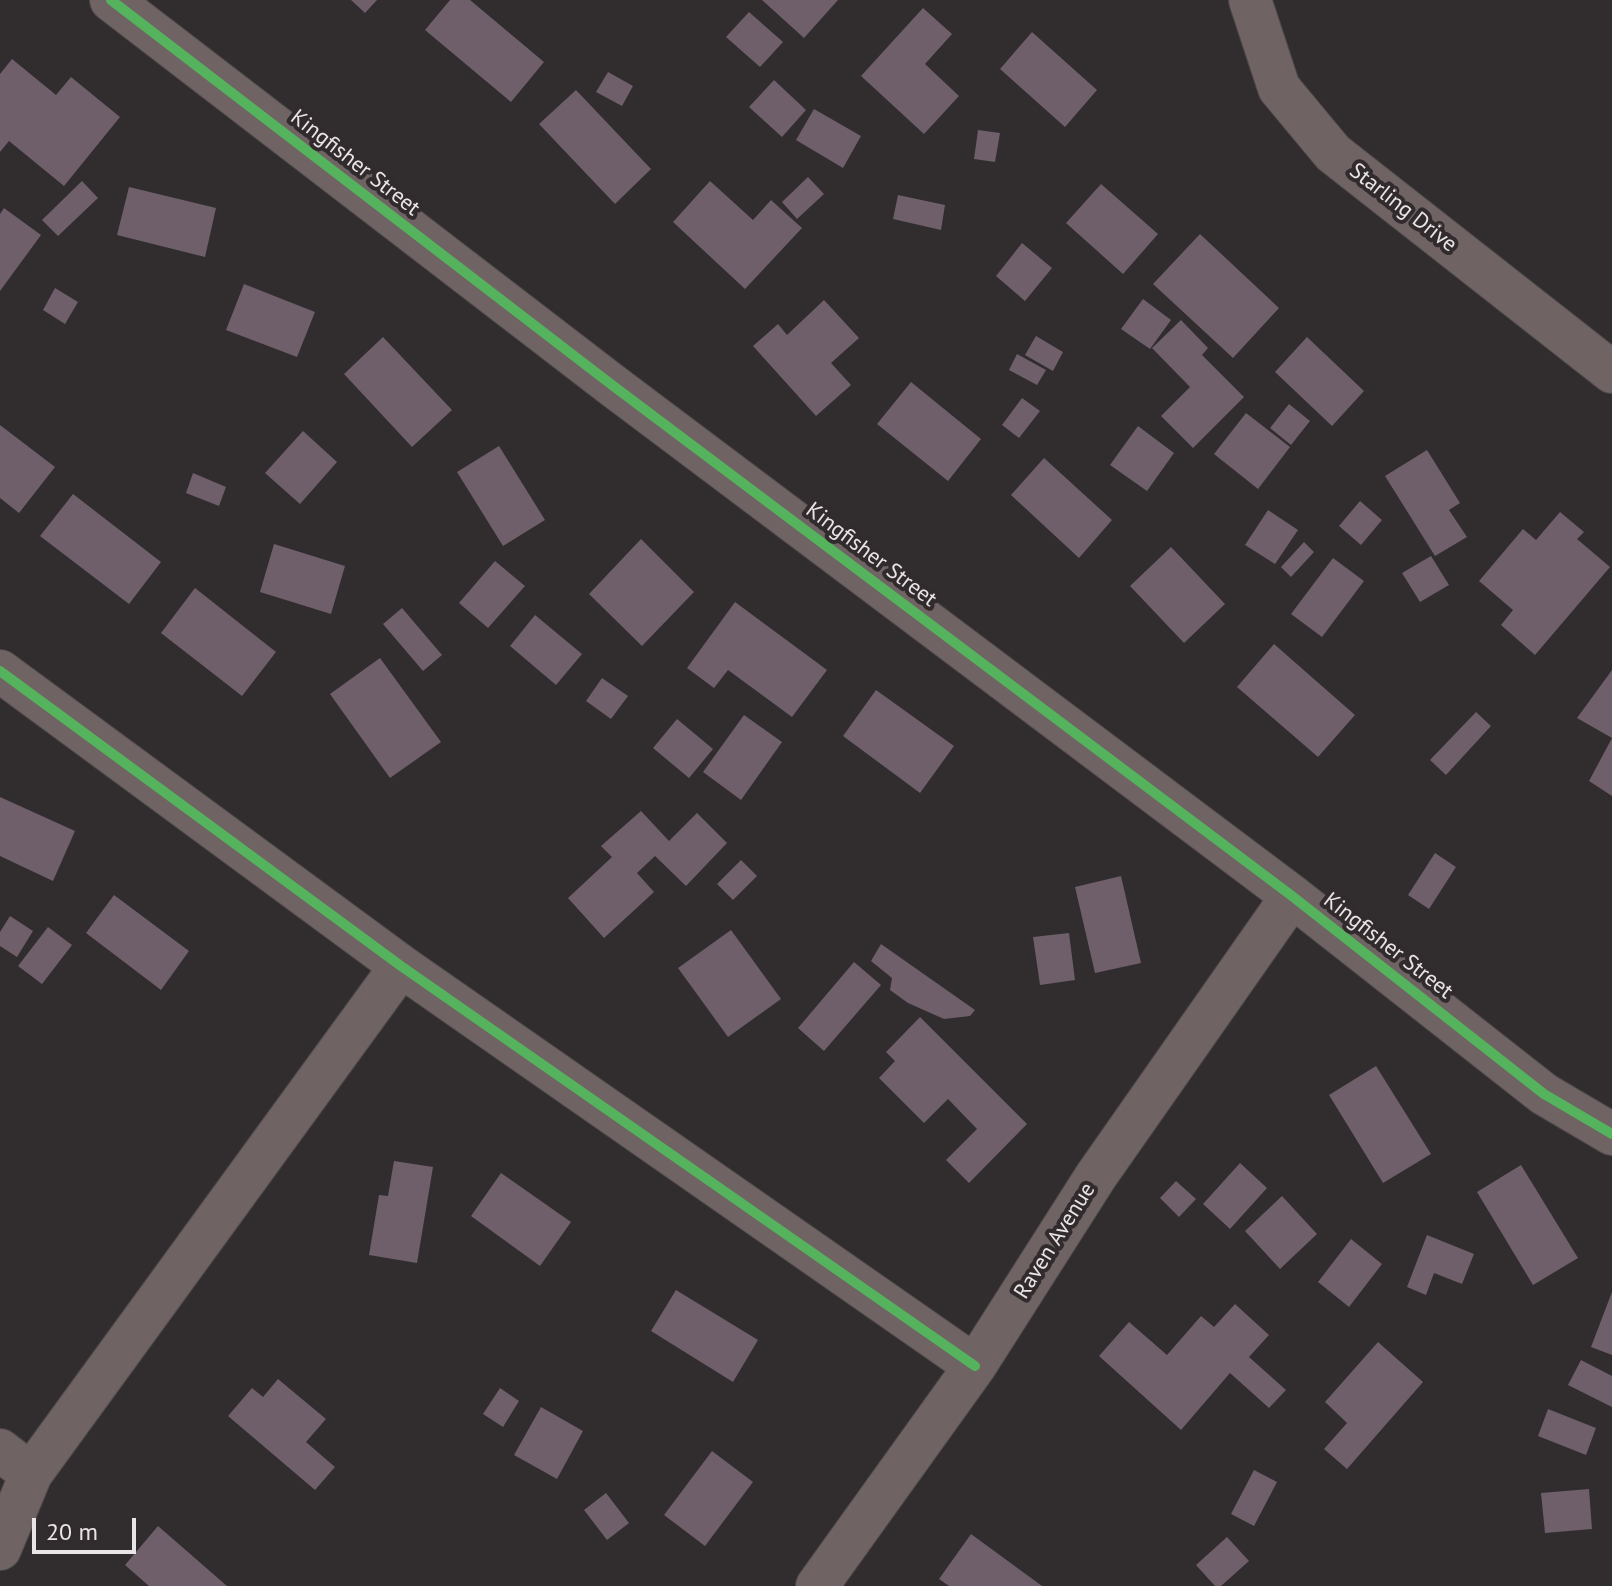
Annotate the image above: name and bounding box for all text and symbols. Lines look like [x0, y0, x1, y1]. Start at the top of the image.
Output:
street label: Kingfisher Street [285, 104, 425, 222]
street label: Starling Drive [1344, 158, 1462, 258]
street label: Kingfisher Street [800, 497, 942, 613]
street label: Kingfisher Street [1318, 887, 1458, 1005]
street label: Raven Avenue [1009, 1178, 1101, 1304]
scale bar [36, 1502, 140, 1552]
text: 20 m [46, 1516, 98, 1547]

